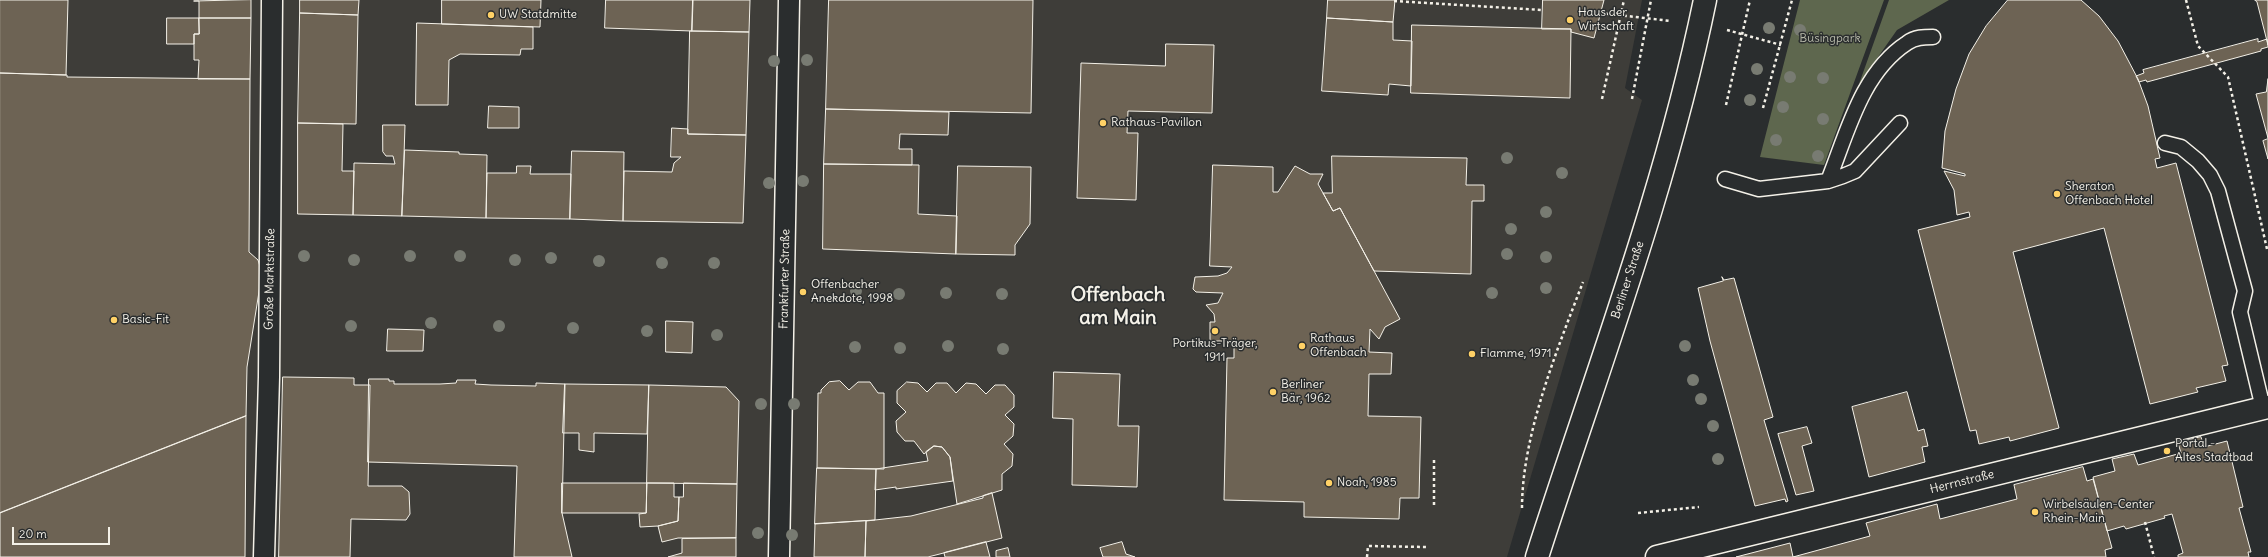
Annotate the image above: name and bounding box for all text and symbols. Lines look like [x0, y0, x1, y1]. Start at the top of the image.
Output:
place label: Haus der Wirtschaft [1578, 6, 1634, 34]
place label: UW Statdmitte [499, 8, 577, 22]
marker: UW Statdmitte [486, 10, 496, 20]
marker: Haus der Wirtschaft [1565, 15, 1575, 25]
park label: Büsingpark [1799, 32, 1861, 46]
place label: Rathaus-Pavillon [1111, 116, 1202, 130]
marker: Rathaus-Pavillon [1098, 118, 1108, 128]
place label: Sheraton Offenbach Hotel [2065, 180, 2153, 208]
marker: Sheraton Offenbach Hotel [2052, 189, 2062, 199]
street label: Große Marktstraße [262, 228, 278, 330]
street label: Frankfurter Straße [777, 229, 793, 329]
street label: Berliner Straße [1609, 239, 1647, 321]
place label: Offenbacher Anekdote, 1998 [811, 278, 893, 306]
district label: Offenbach am Main [1071, 283, 1165, 330]
marker: Offenbacher Anekdote, 1998 [798, 287, 808, 297]
place label: Basic-Fit [122, 313, 169, 327]
marker: Basic-Fit [109, 315, 119, 325]
marker: Portikus-Träger, 1911 [1210, 326, 1220, 336]
place label: Rathaus Offenbach [1310, 332, 1367, 360]
place label: Portikus-Träger, 1911 [1172, 337, 1258, 365]
marker: Rathaus Offenbach [1297, 341, 1307, 351]
place label: Flamme, 1971 [1480, 347, 1552, 361]
marker: Flamme, 1971 [1467, 349, 1477, 359]
place label: Berliner Bär, 1962 [1281, 378, 1330, 406]
marker: Berliner Bär, 1962 [1268, 387, 1278, 397]
place label: Portal - Altes Stadtbad [2175, 437, 2253, 465]
marker: Portal - Altes Stadtbad [2162, 446, 2172, 456]
street label: Herrnstraße [1928, 467, 1996, 497]
place label: Noah, 1985 [1337, 476, 1397, 490]
marker: Noah, 1985 [1324, 478, 1334, 488]
place label: Wirbelsäulen-Center Rhein-Main [2043, 498, 2154, 526]
marker: Wirbelsäulen-Center Rhein-Main [2030, 507, 2040, 517]
scale bar [14, 519, 112, 545]
text: 20 m [19, 526, 47, 541]

